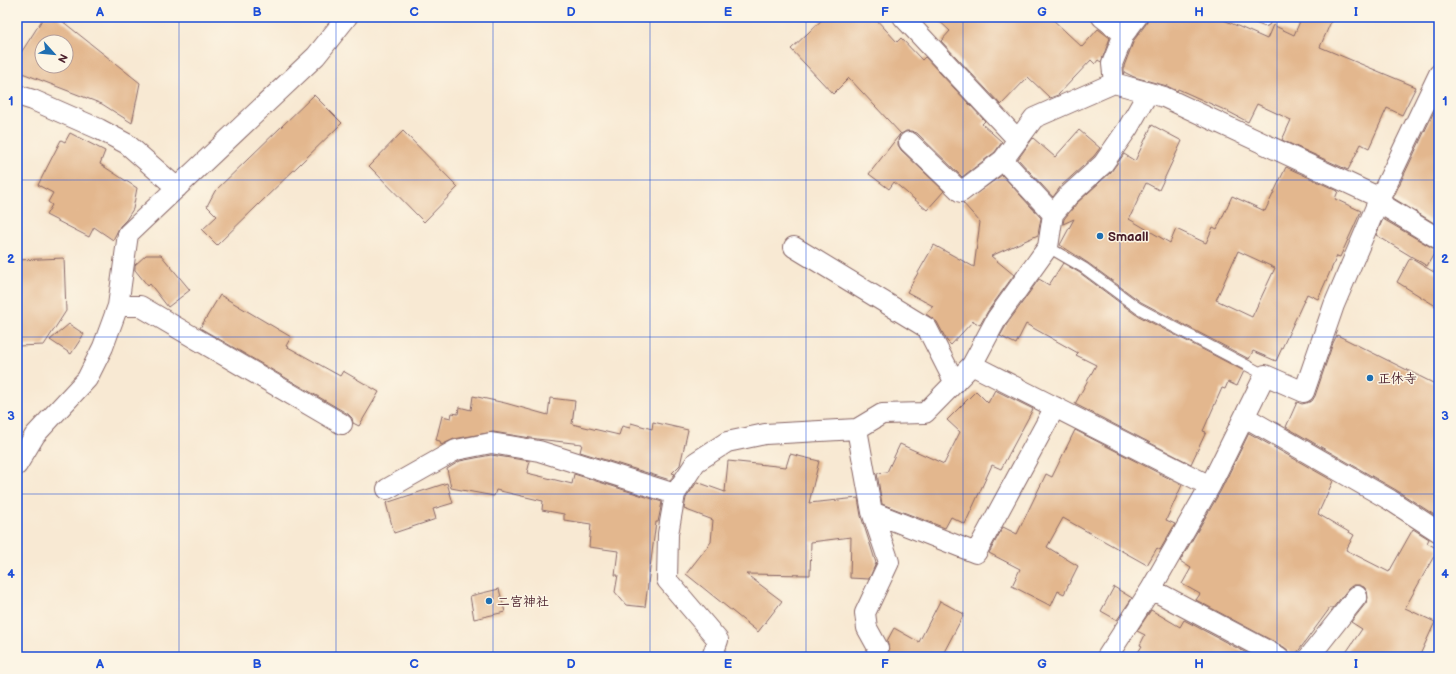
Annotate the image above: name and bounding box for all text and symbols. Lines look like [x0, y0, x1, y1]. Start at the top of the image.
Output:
text: A [95, 4, 104, 20]
text: B [252, 4, 262, 20]
text: C [409, 4, 419, 20]
text: D [566, 4, 576, 20]
text: E [724, 4, 733, 20]
text: F [881, 4, 889, 20]
text: G [1037, 4, 1047, 20]
text: H [1194, 4, 1204, 20]
text: I [1354, 4, 1358, 20]
north arrow [34, 34, 74, 74]
text: N [55, 52, 70, 65]
text: 1 [8, 93, 14, 109]
text: 1 [1442, 93, 1448, 109]
place label: Smaall [1108, 229, 1148, 245]
marker: Smaall [1095, 231, 1105, 241]
text: 2 [7, 251, 15, 267]
text: 2 [1441, 251, 1449, 267]
place label: 正休寺 [1378, 371, 1417, 387]
marker: 正休寺 [1365, 373, 1375, 383]
text: 3 [7, 408, 15, 424]
text: 3 [1441, 408, 1449, 424]
text: 4 [7, 566, 15, 582]
text: 4 [1441, 566, 1449, 582]
place label: 二宮神社 [497, 594, 549, 610]
marker: 二宮神社 [484, 596, 494, 606]
text: A [95, 656, 104, 672]
text: B [252, 656, 262, 672]
text: C [409, 656, 419, 672]
text: D [566, 656, 576, 672]
text: E [724, 656, 733, 672]
text: F [881, 656, 889, 672]
text: G [1037, 656, 1047, 672]
text: H [1194, 656, 1204, 672]
text: I [1354, 656, 1358, 672]

